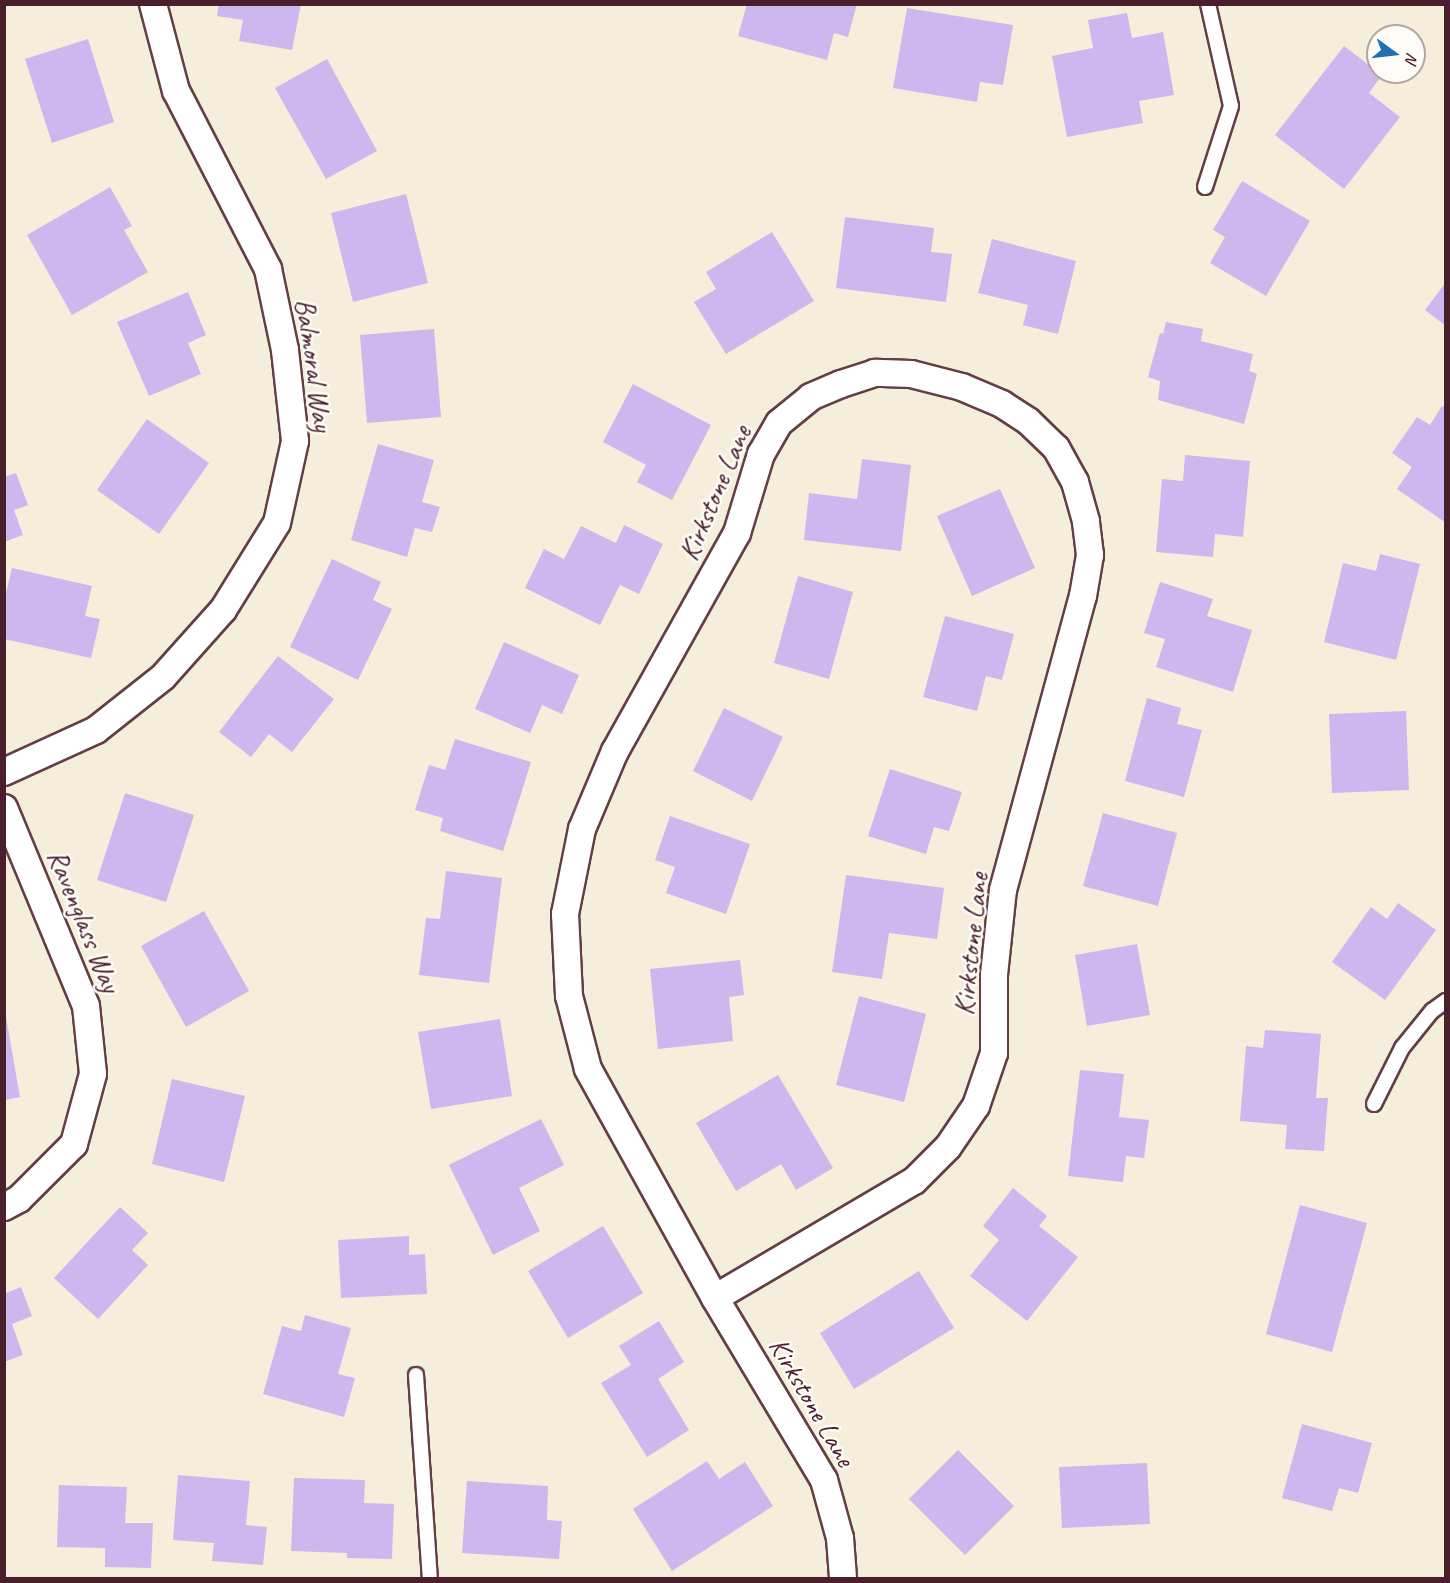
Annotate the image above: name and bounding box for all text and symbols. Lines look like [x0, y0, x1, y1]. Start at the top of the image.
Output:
north arrow [1366, 24, 1426, 84]
text: N [1401, 51, 1422, 66]
street label: Balmoral Way [288, 297, 340, 433]
street label: Kirkstone Lane [672, 421, 758, 565]
street label: Ravenglass Way [40, 845, 128, 997]
street label: Kirkstone Lane [947, 871, 995, 1017]
street label: Kirkstone Lane [762, 1332, 862, 1472]

